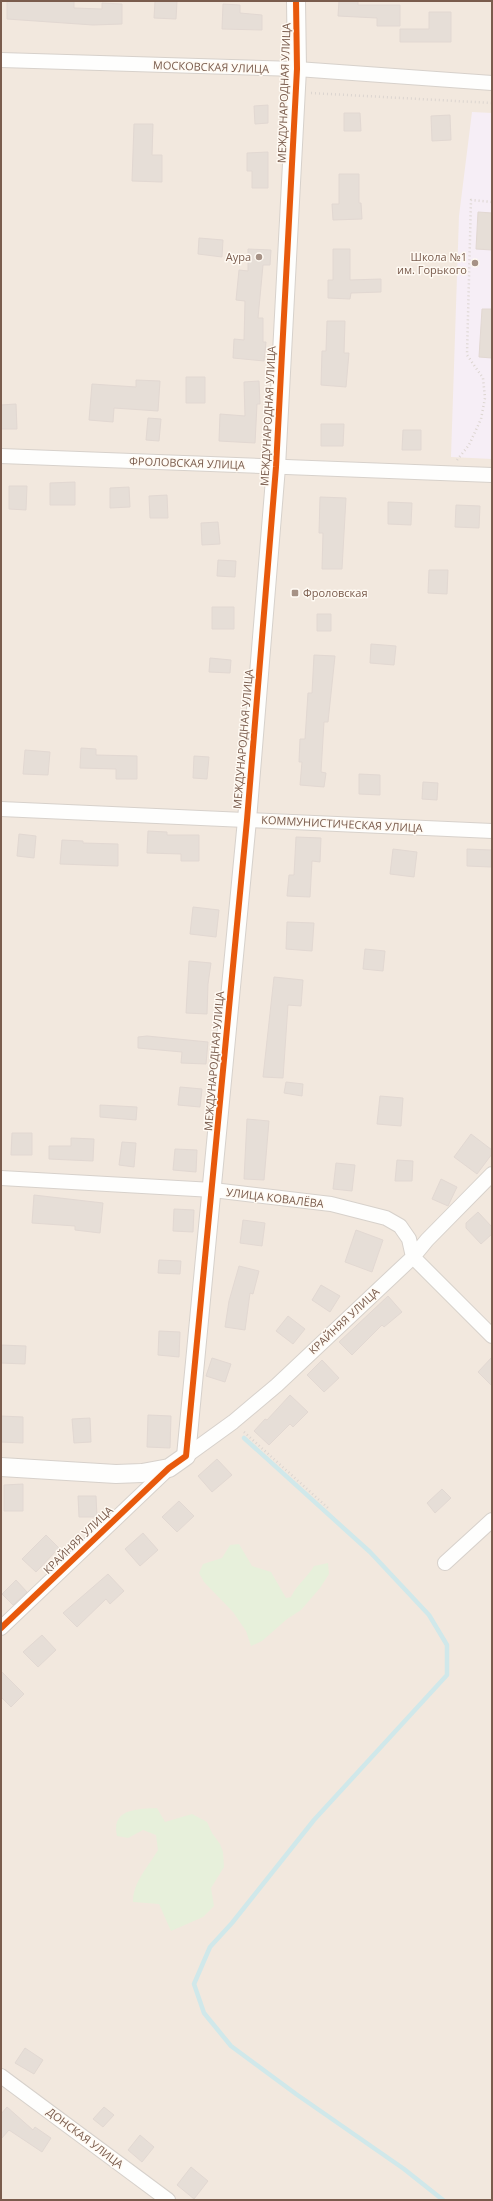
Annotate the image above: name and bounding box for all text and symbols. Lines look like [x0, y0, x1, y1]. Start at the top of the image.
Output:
street label: МЕЖДУНАРОДНАЯ УЛИЦА [274, 23, 293, 163]
street label: МОСКОВСКАЯ УЛИЦА [153, 57, 269, 76]
place label: Аура [226, 249, 251, 264]
place label: Школа №1 им. Горького [397, 249, 467, 277]
marker: Аура [254, 252, 264, 262]
marker: Школа №1 им. Горького [470, 258, 480, 268]
street label: МЕЖДУНАРОДНАЯ УЛИЦА [256, 346, 279, 486]
street label: ФРОЛОВСКАЯ УЛИЦА [129, 453, 245, 472]
place label: Фроловская [303, 585, 368, 600]
marker: Фроловская [290, 588, 300, 598]
street label: МЕЖДУНАРОДНАЯ УЛИЦА [229, 668, 256, 809]
street label: КОММУНИСТИЧЕСКАЯ УЛИЦА [261, 812, 423, 835]
street label: МЕЖДУНАРОДНАЯ УЛИЦА [200, 990, 227, 1131]
street label: УЛИЦА КОВАЛЁВА [225, 1184, 325, 1211]
street label: КРАЙНЯЯ УЛИЦА [305, 1284, 382, 1357]
street label: КРАЙНЯЯ УЛИЦА [40, 1502, 116, 1577]
street label: ДОНСКАЯ УЛИЦА [44, 2104, 127, 2171]

